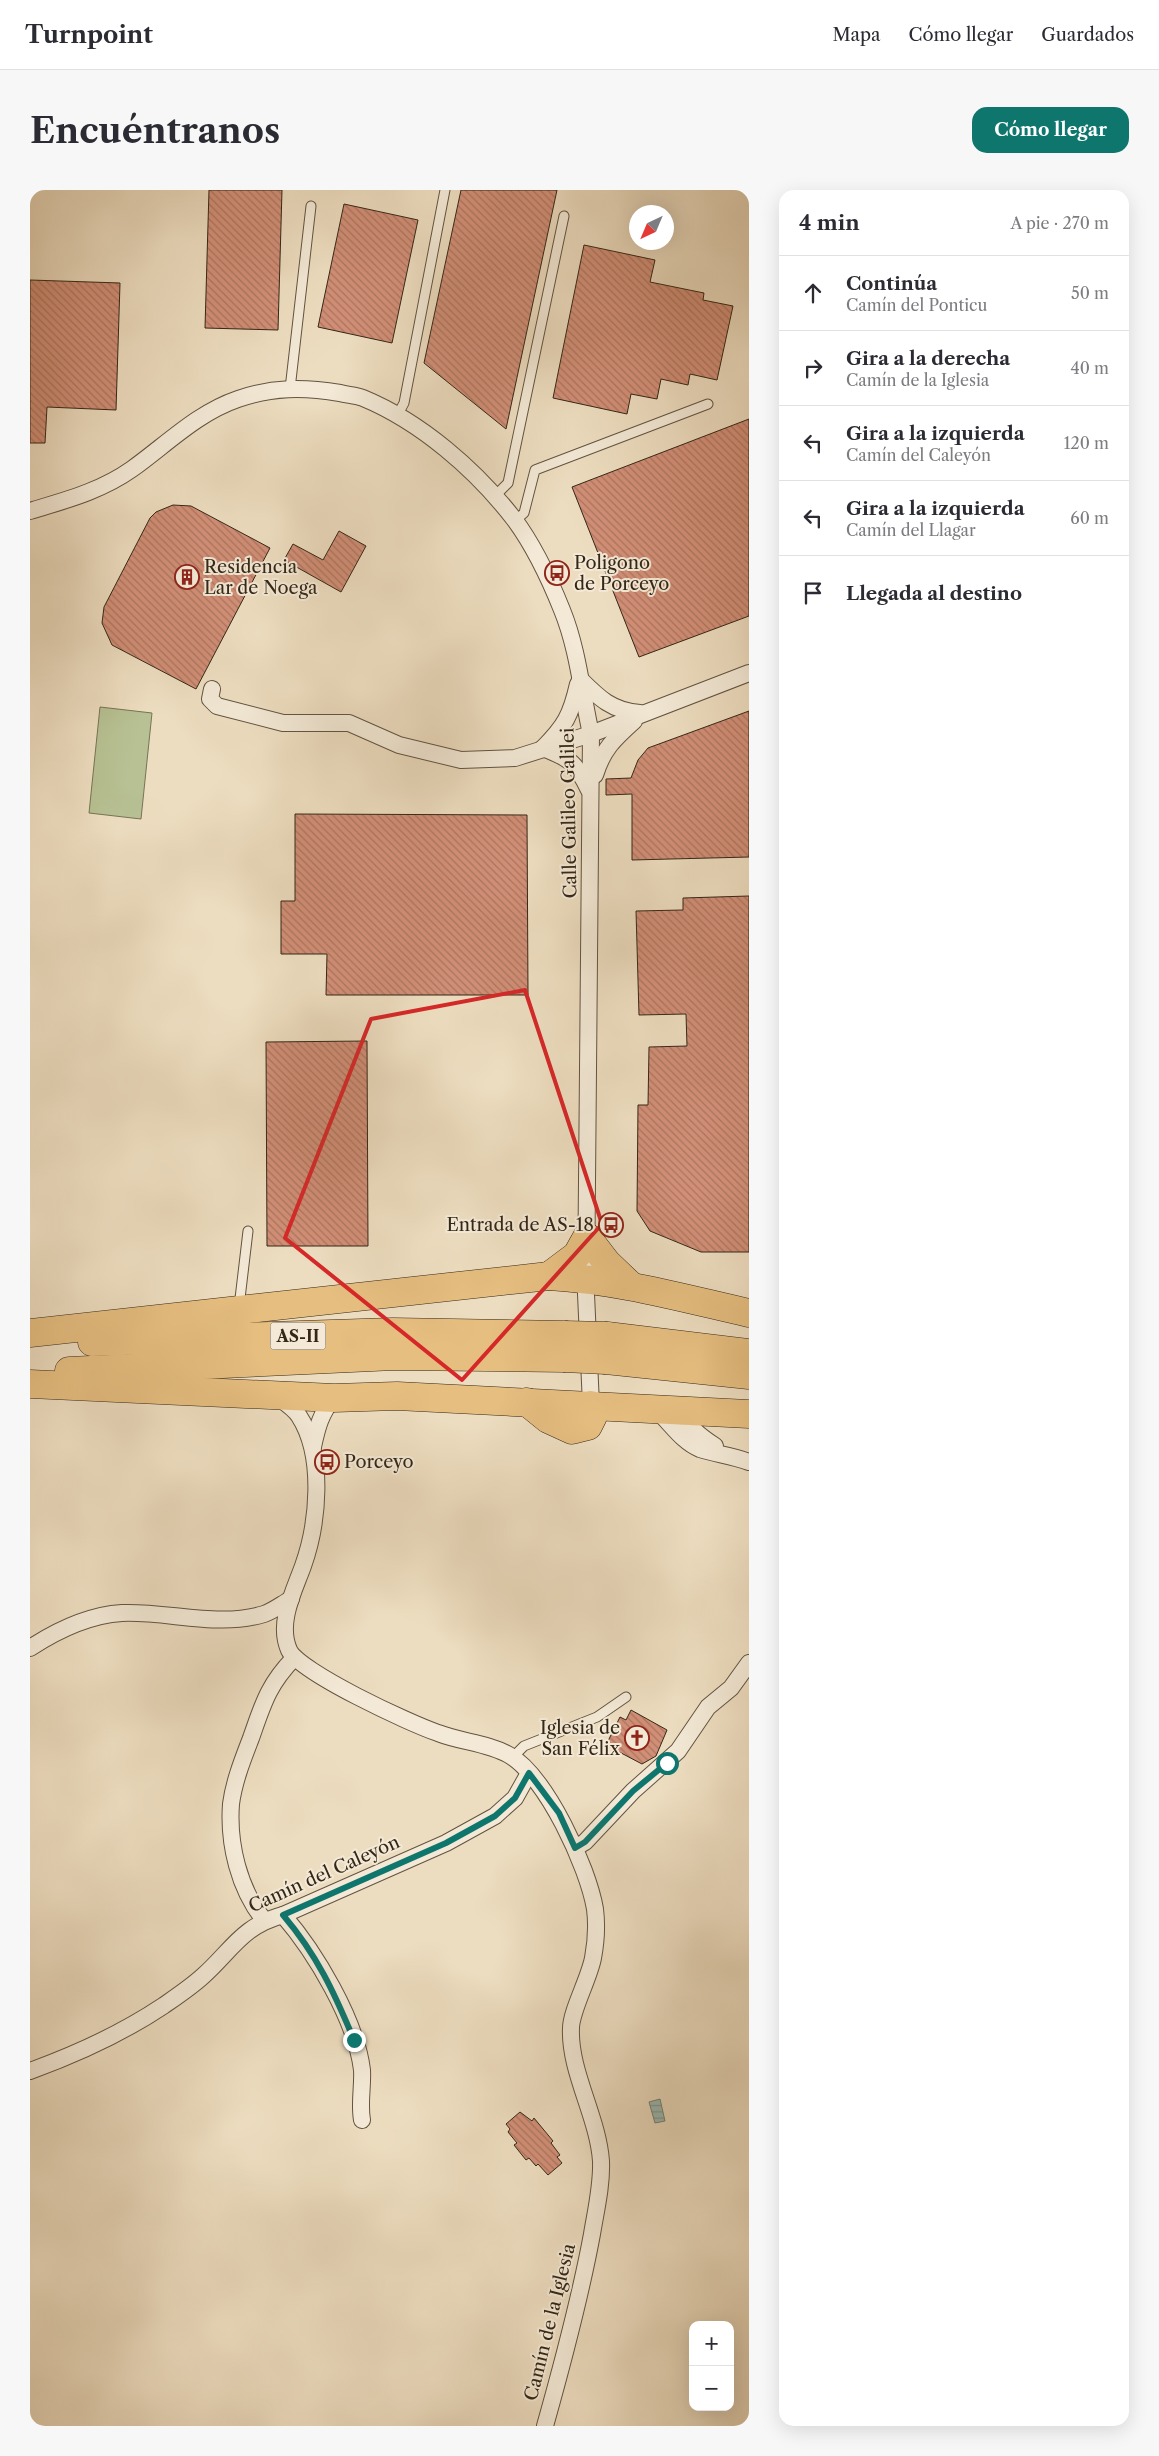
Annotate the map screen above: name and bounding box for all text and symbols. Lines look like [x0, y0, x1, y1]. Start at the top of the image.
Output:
text: Turnpoint [25, 20, 153, 49]
text: Mapa [832, 24, 881, 46]
text: Cómo llegar [909, 24, 1013, 46]
text: Guardados [1041, 24, 1134, 46]
button: Cómo llegar [972, 107, 1129, 153]
text: Encuéntranos [30, 109, 280, 152]
north arrow [629, 205, 674, 250]
text: 4 min [799, 210, 860, 235]
text: A pie · 270 m [1010, 213, 1109, 233]
text: Continúa [846, 272, 937, 295]
icon: ahead [799, 279, 827, 307]
text: 50 m [1071, 283, 1109, 303]
text: Camín del Ponticu [846, 295, 987, 315]
text: Gira a la derecha [846, 347, 1010, 370]
icon: right [799, 354, 827, 382]
text: 40 m [1070, 358, 1109, 378]
text: Camín de la Iglesia [846, 370, 989, 390]
text: Gira a la izquierda [846, 422, 1025, 445]
icon: left [799, 429, 827, 457]
text: 120 m [1064, 433, 1109, 453]
text: Camín del Caleyón [846, 445, 991, 465]
text: Gira a la izquierda [846, 497, 1025, 520]
icon: left [799, 504, 827, 532]
text: 60 m [1070, 508, 1109, 528]
text: Camín del Llagar [846, 520, 976, 540]
place label: Poligono de Porceyo [574, 552, 669, 595]
place label: Residencia Lar de Noega [204, 556, 318, 599]
bus stop icon: Poligono de Porceyo [544, 560, 570, 586]
building icon: Residencia Lar de Noega [174, 564, 200, 590]
icon: arrive [799, 579, 827, 607]
text: Llegada al destino [846, 582, 1022, 605]
street label: Calle Galileo Galilei [557, 727, 581, 899]
bus stop icon: Entrada de AS-18 [598, 1212, 624, 1238]
place label: Entrada de AS-18 [446, 1214, 594, 1236]
road number: AS-II [270, 1322, 326, 1350]
bus stop icon: Porceyo [314, 1449, 340, 1475]
place label: Porceyo [344, 1451, 414, 1473]
place label: Iglesia de San Félix [540, 1717, 620, 1760]
church icon: Iglesia de San Félix [624, 1725, 650, 1751]
route start [656, 1752, 679, 1775]
street label: Camín del Caleyón [245, 1831, 403, 1917]
route end [343, 2029, 366, 2052]
street label: Camín de la Iglesia [520, 2241, 580, 2403]
map controls [689, 2321, 734, 2411]
button: + [689, 2321, 734, 2366]
button: − [689, 2366, 734, 2411]

